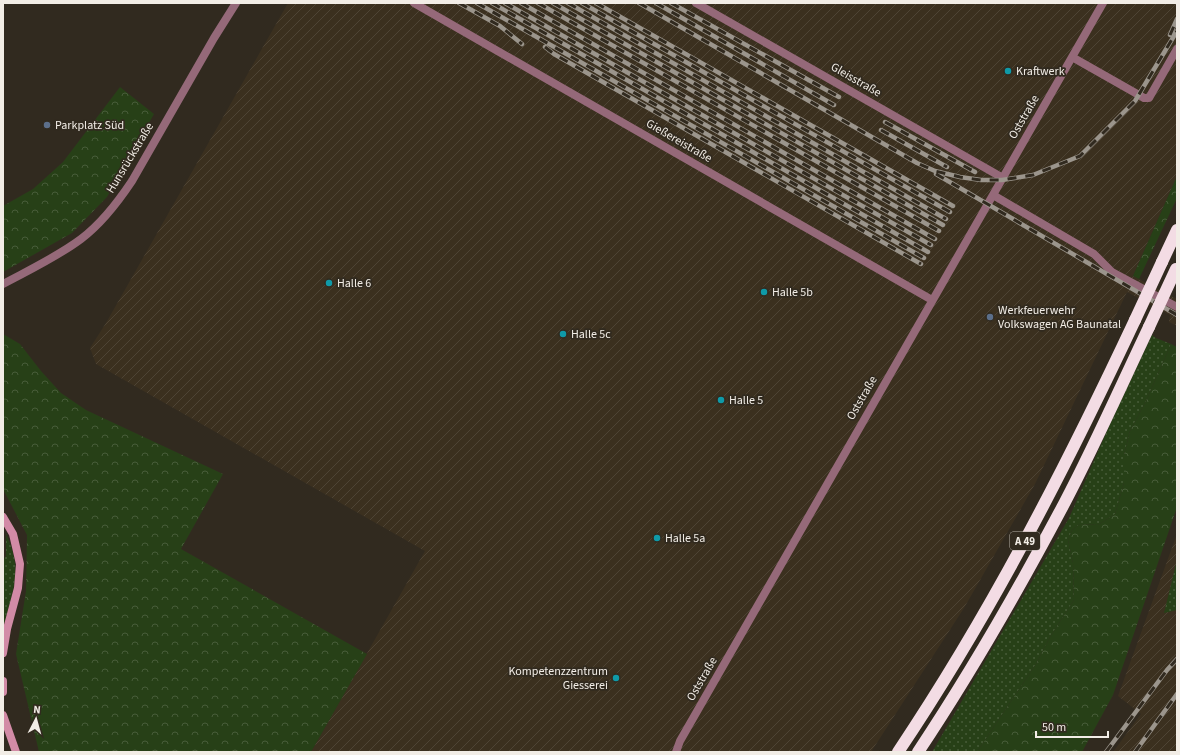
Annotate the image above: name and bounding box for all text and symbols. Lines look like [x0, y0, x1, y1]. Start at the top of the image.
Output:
street label: Gleisstraße [827, 59, 885, 101]
place label: Kraftwerk [1016, 63, 1065, 80]
marker: Kraftwerk [1003, 66, 1013, 76]
street label: Oststraße [1005, 92, 1043, 142]
street label: Gießereistraße [643, 115, 715, 167]
place label: Parkplatz Süd [55, 117, 124, 134]
street label: Hunsrückstraße [102, 119, 158, 197]
marker: Parkplatz Süd [42, 120, 52, 130]
place label: Halle 6 [337, 275, 371, 292]
marker: Halle 6 [324, 278, 334, 288]
place label: Halle 5b [772, 284, 813, 301]
marker: Halle 5b [759, 287, 769, 297]
place label: Werkfeuerwehr Volkswagen AG Baunatal [998, 302, 1121, 333]
marker: Werkfeuerwehr Volkswagen AG Baunatal [985, 312, 995, 322]
place label: Halle 5c [571, 326, 611, 343]
marker: Halle 5c [558, 329, 568, 339]
street label: Oststraße [843, 373, 881, 423]
place label: Halle 5 [729, 392, 763, 409]
marker: Halle 5 [716, 395, 726, 405]
place label: Halle 5a [665, 530, 705, 547]
road number: A 49 [1010, 532, 1040, 550]
marker: Halle 5a [652, 533, 662, 543]
street label: Oststraße [683, 654, 721, 704]
place label: Kompetenzzentrum Giesserei [508, 663, 608, 694]
marker: Kompetenzzentrum Giesserei [611, 673, 621, 683]
north arrow [16, 699, 56, 739]
text: N [33, 702, 41, 717]
scale bar [1036, 713, 1108, 739]
text: 50 m [1042, 719, 1066, 736]

